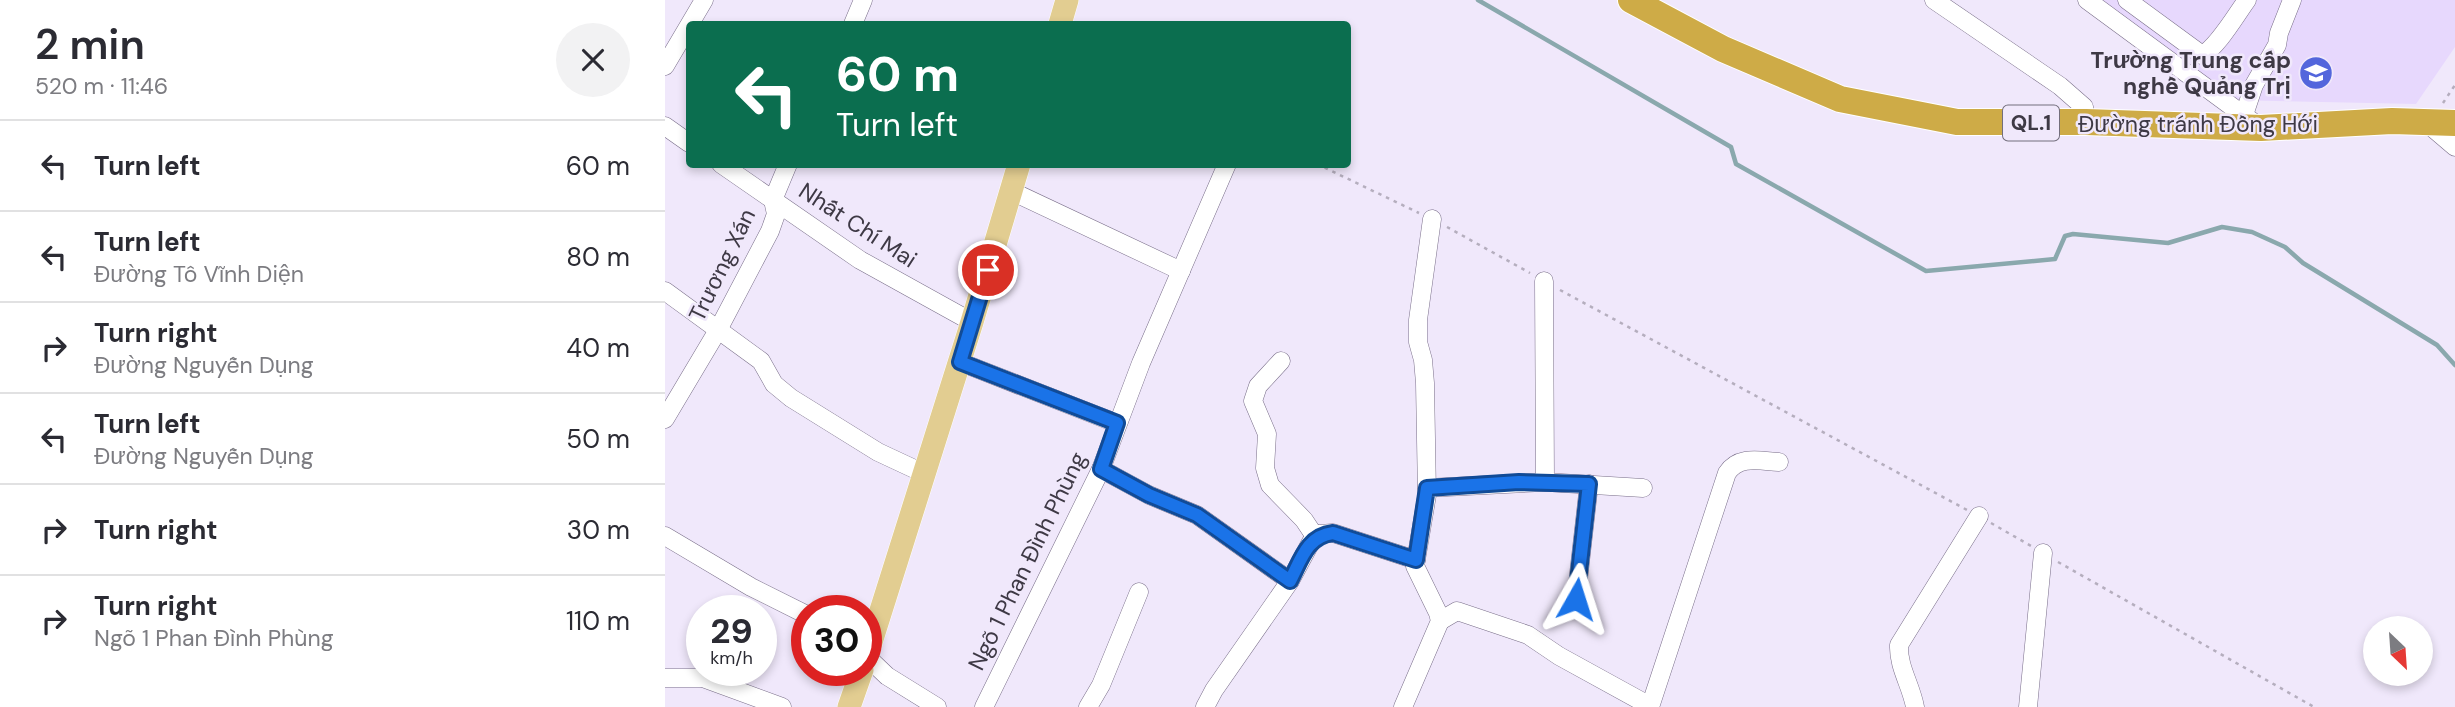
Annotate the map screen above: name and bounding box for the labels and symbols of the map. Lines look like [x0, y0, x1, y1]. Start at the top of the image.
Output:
place label: Trường Trung cấp nghề Quảng Trị [2091, 45, 2291, 101]
school or university icon: Trường Trung cấp nghề Quảng Trị [2297, 54, 2335, 92]
road number: QL.1 [2003, 106, 2059, 140]
street label: Đường tránh Đồng Hới [2078, 109, 2318, 139]
street label: Nhất Chí Mai [793, 176, 923, 274]
street label: Trương Xán [682, 204, 762, 326]
pin [958, 240, 1018, 300]
street label: Ngõ 1 Phan Đình Phùng [961, 447, 1093, 675]
position arrow [1539, 562, 1613, 636]
speed limit sign: 30 [791, 595, 882, 686]
north arrow [2363, 616, 2433, 686]

